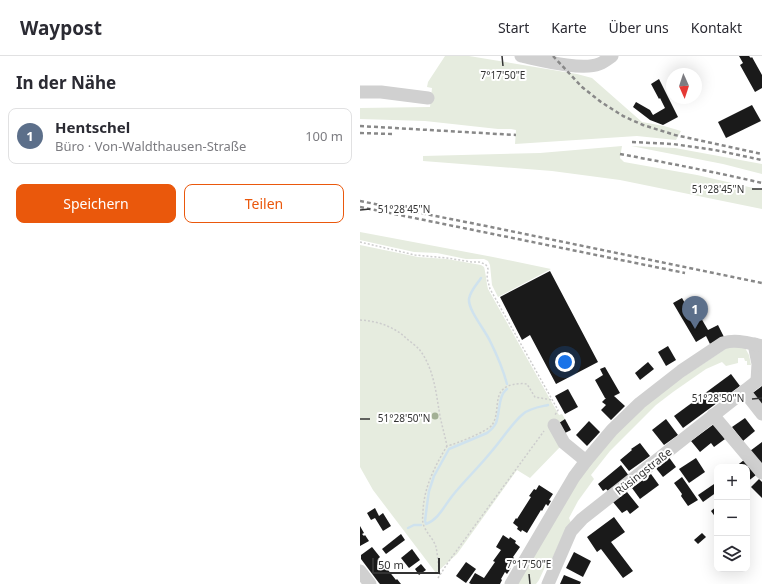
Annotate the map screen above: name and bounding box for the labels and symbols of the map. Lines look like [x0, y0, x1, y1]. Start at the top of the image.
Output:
text: 7°17'50"E [481, 68, 525, 82]
north arrow [666, 68, 702, 104]
text: 51°28'45"N [692, 182, 744, 196]
text: 51°28'45"N [378, 202, 430, 216]
pin: 1 [682, 296, 708, 329]
your location [555, 352, 575, 372]
text: 51°28'50"N [692, 391, 744, 405]
text: 51°28'50"N [378, 411, 430, 425]
street label: Rüsingstraße [612, 444, 674, 498]
scale bar [372, 556, 440, 575]
text: 7°17'50"E [507, 557, 551, 571]

